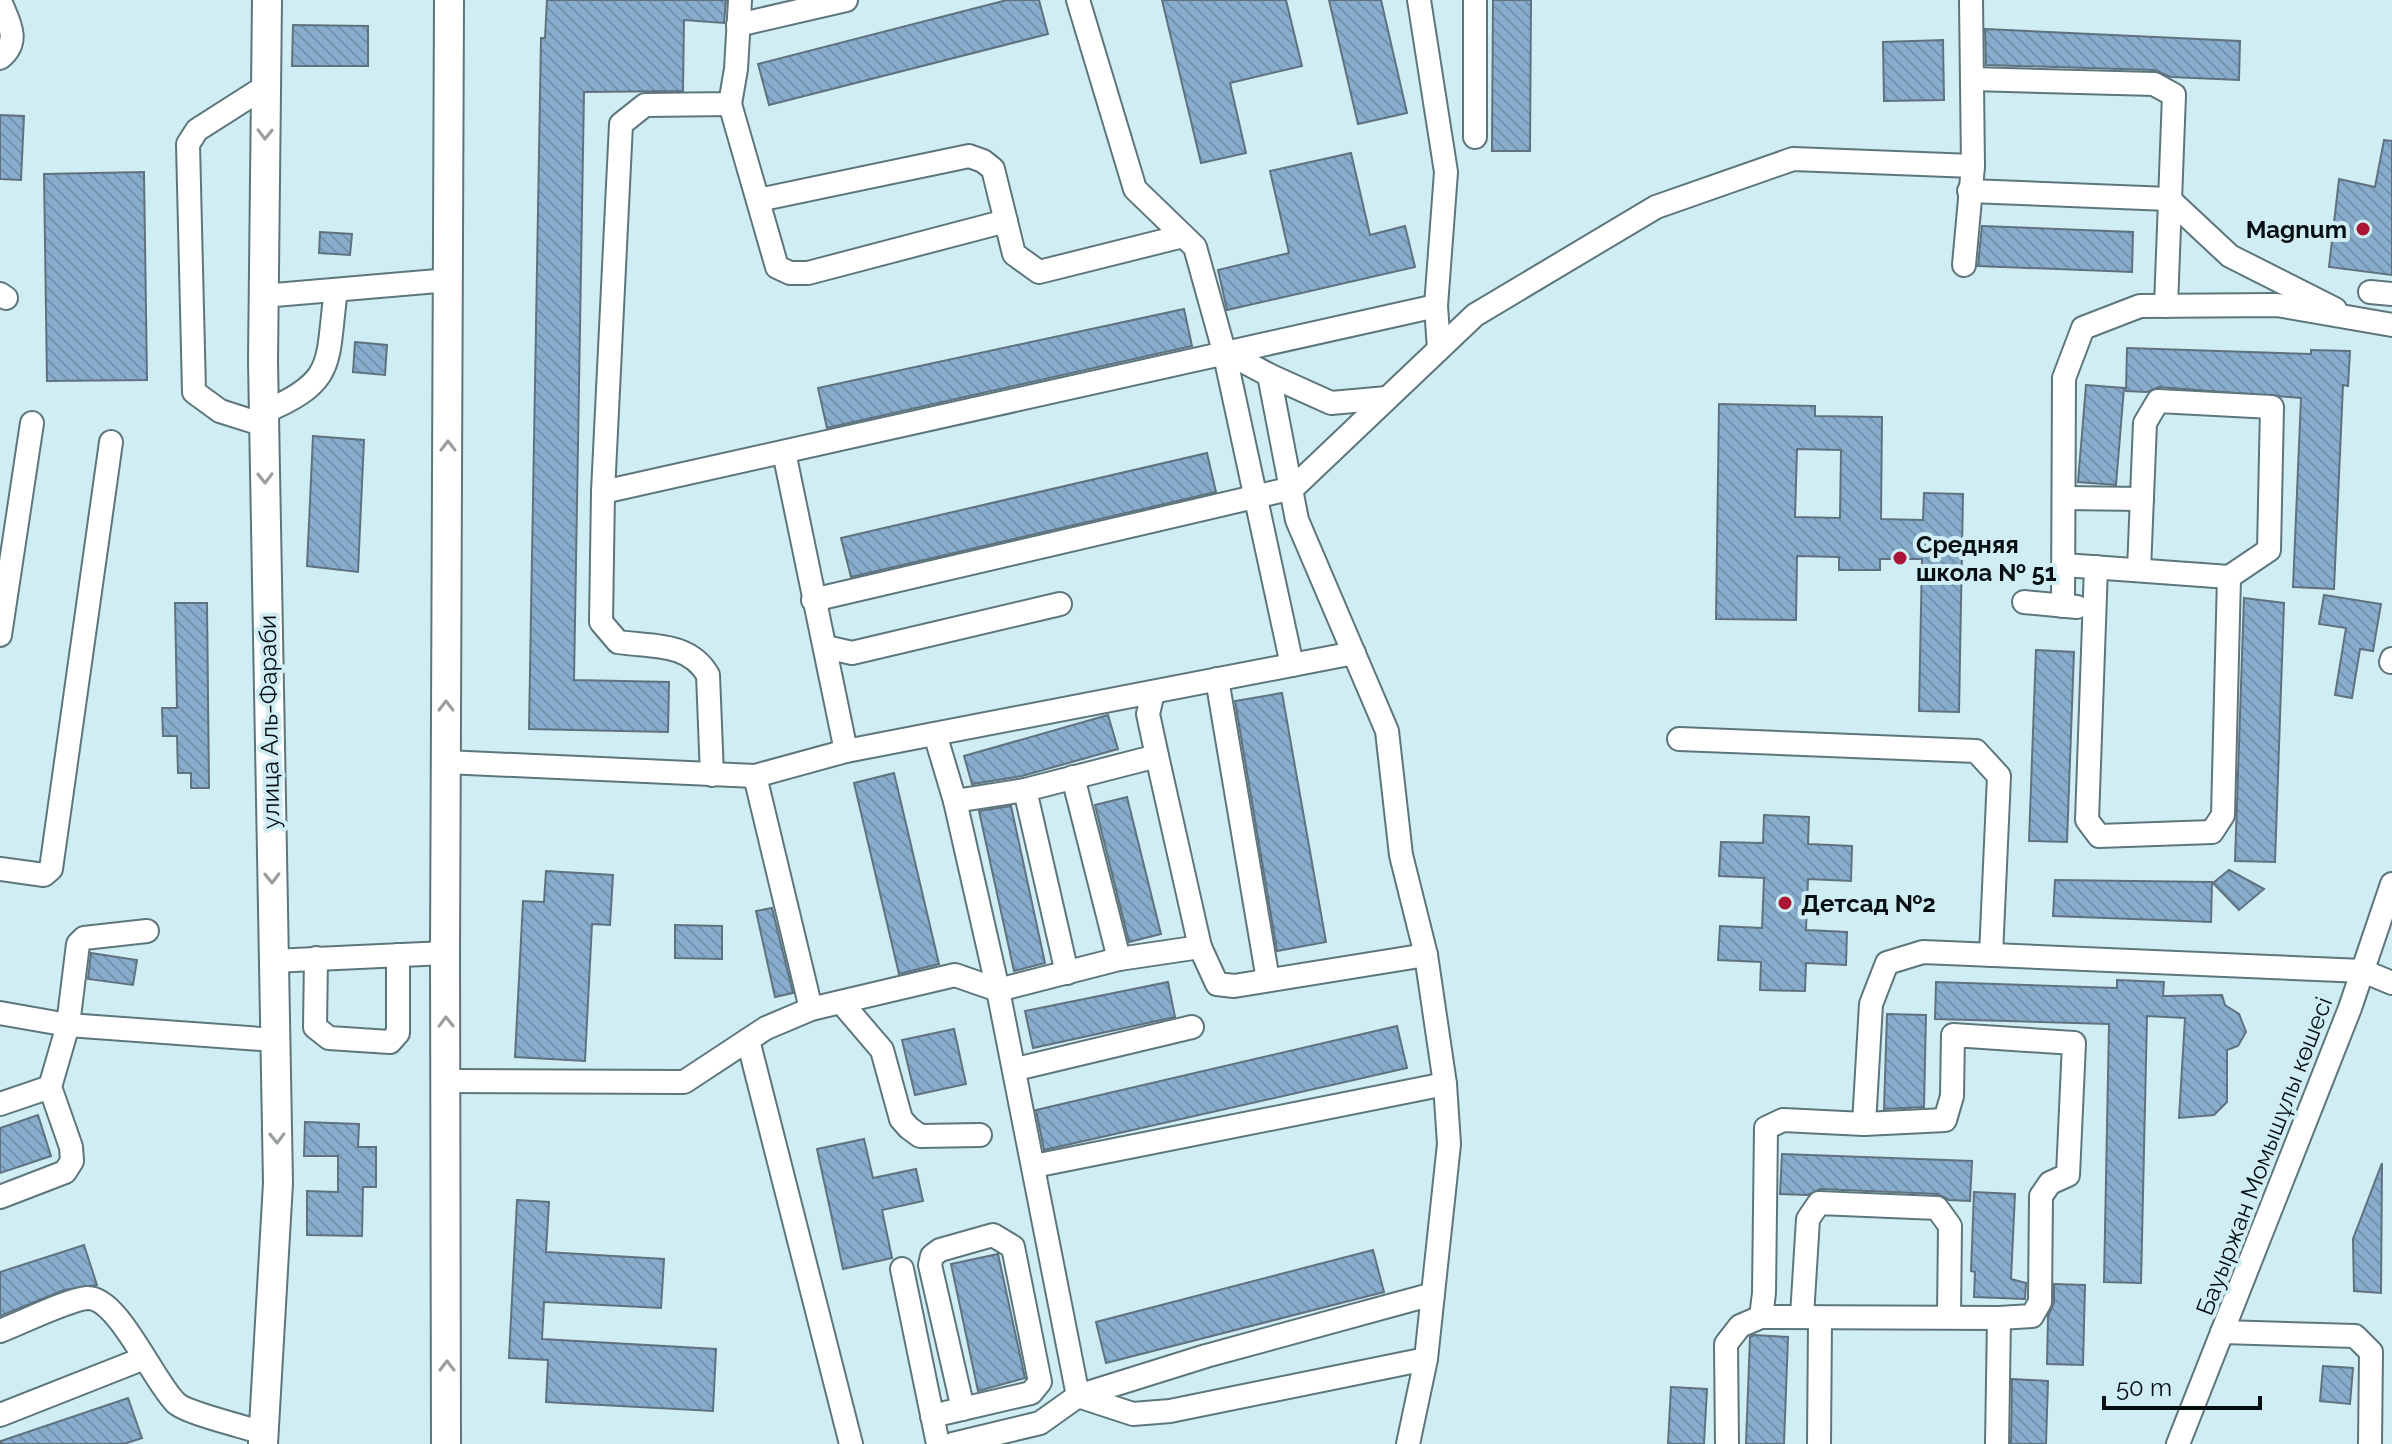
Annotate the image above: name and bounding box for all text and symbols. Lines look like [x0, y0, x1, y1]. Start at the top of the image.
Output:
one-way arrow [256, 128, 274, 141]
place label: Magnum [2246, 215, 2347, 244]
marker: Magnum [2354, 220, 2372, 238]
one-way arrow [439, 439, 457, 452]
one-way arrow [256, 472, 273, 485]
place label: Средняя школа № 51 [1916, 530, 2057, 587]
marker: Средняя школа № 51 [1891, 549, 1909, 567]
street label: улица Аль-Фараби [253, 615, 285, 829]
one-way arrow [437, 699, 455, 712]
one-way arrow [263, 872, 280, 885]
place label: Детсад №2 [1801, 889, 1936, 918]
marker: Детсад №2 [1776, 894, 1794, 912]
street label: Бауыржан Момышұлы көшесі [2190, 993, 2338, 1319]
one-way arrow [437, 1015, 455, 1028]
one-way arrow [268, 1132, 286, 1145]
one-way arrow [438, 1359, 456, 1372]
scale bar [2104, 1360, 2260, 1410]
text: 50 m [2116, 1373, 2172, 1402]

